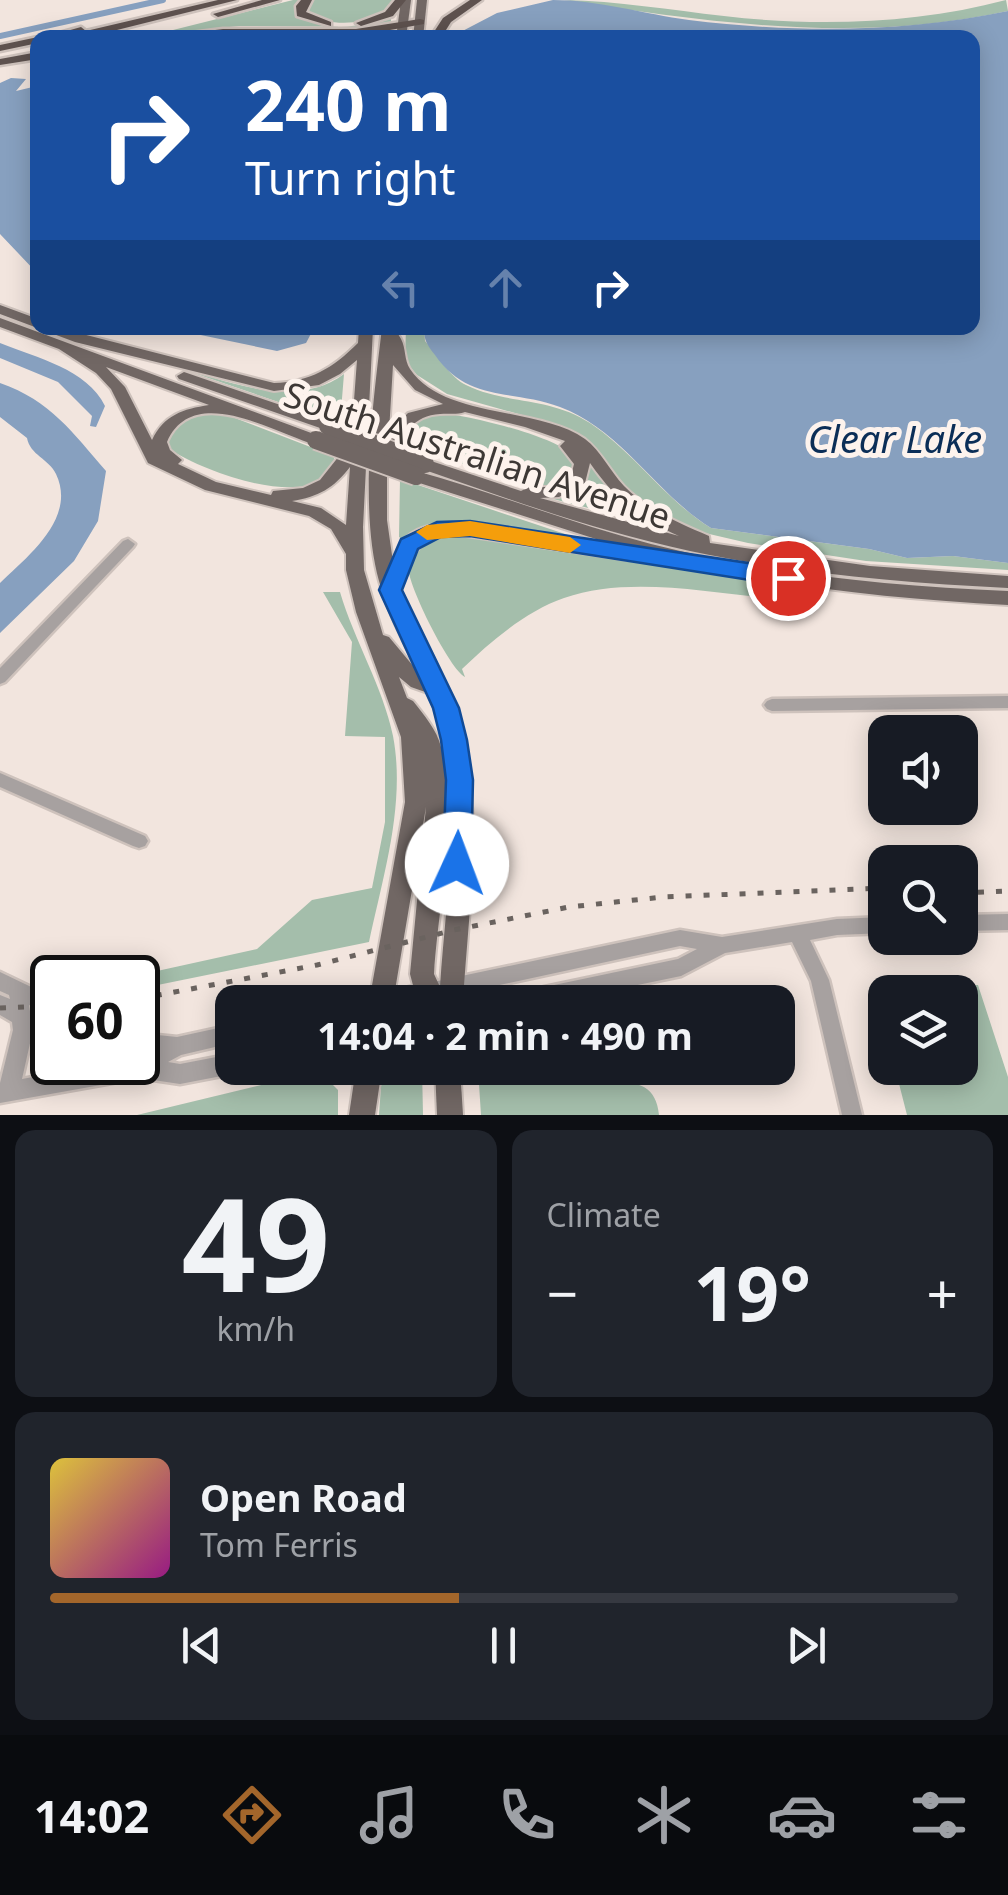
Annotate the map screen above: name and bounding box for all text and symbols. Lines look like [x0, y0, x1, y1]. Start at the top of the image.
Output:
text: 240 m [245, 56, 452, 152]
icon: right [80, 70, 210, 200]
text: Turn right [245, 147, 456, 208]
icon: left [373, 260, 428, 315]
icon: ahead [478, 260, 533, 315]
icon: right [583, 260, 638, 315]
street label: South Australian Avenue [278, 370, 677, 539]
water label: Clear Lake [808, 412, 982, 464]
pin [746, 536, 831, 621]
icon: arrive [761, 551, 816, 606]
map controls [868, 715, 978, 1085]
button: sound [868, 715, 978, 825]
position arrow [405, 812, 509, 916]
button: search [868, 845, 978, 955]
speed limit sign: 60 [30, 955, 160, 1085]
button: layers [868, 975, 978, 1085]
text: 14:04 · 2 min · 490 m [317, 1009, 693, 1061]
text: 49 [181, 1153, 330, 1330]
text: Climate [547, 1193, 661, 1236]
text: 19° [693, 1241, 811, 1343]
text: − [547, 1255, 578, 1330]
text: + [927, 1255, 958, 1330]
text: km/h [216, 1307, 295, 1350]
text: Open Road [200, 1471, 407, 1523]
text: Tom Ferris [200, 1523, 358, 1566]
icon: previous [174, 1618, 229, 1673]
icon: pause [476, 1618, 531, 1673]
icon: next [779, 1618, 834, 1673]
icon: directions [217, 1780, 287, 1850]
icon: music [354, 1780, 424, 1850]
icon: phone [492, 1780, 562, 1850]
icon: climate [629, 1780, 699, 1850]
icon: car [767, 1780, 837, 1850]
icon: filters [904, 1780, 974, 1850]
text: 14:02 [34, 1785, 149, 1846]

